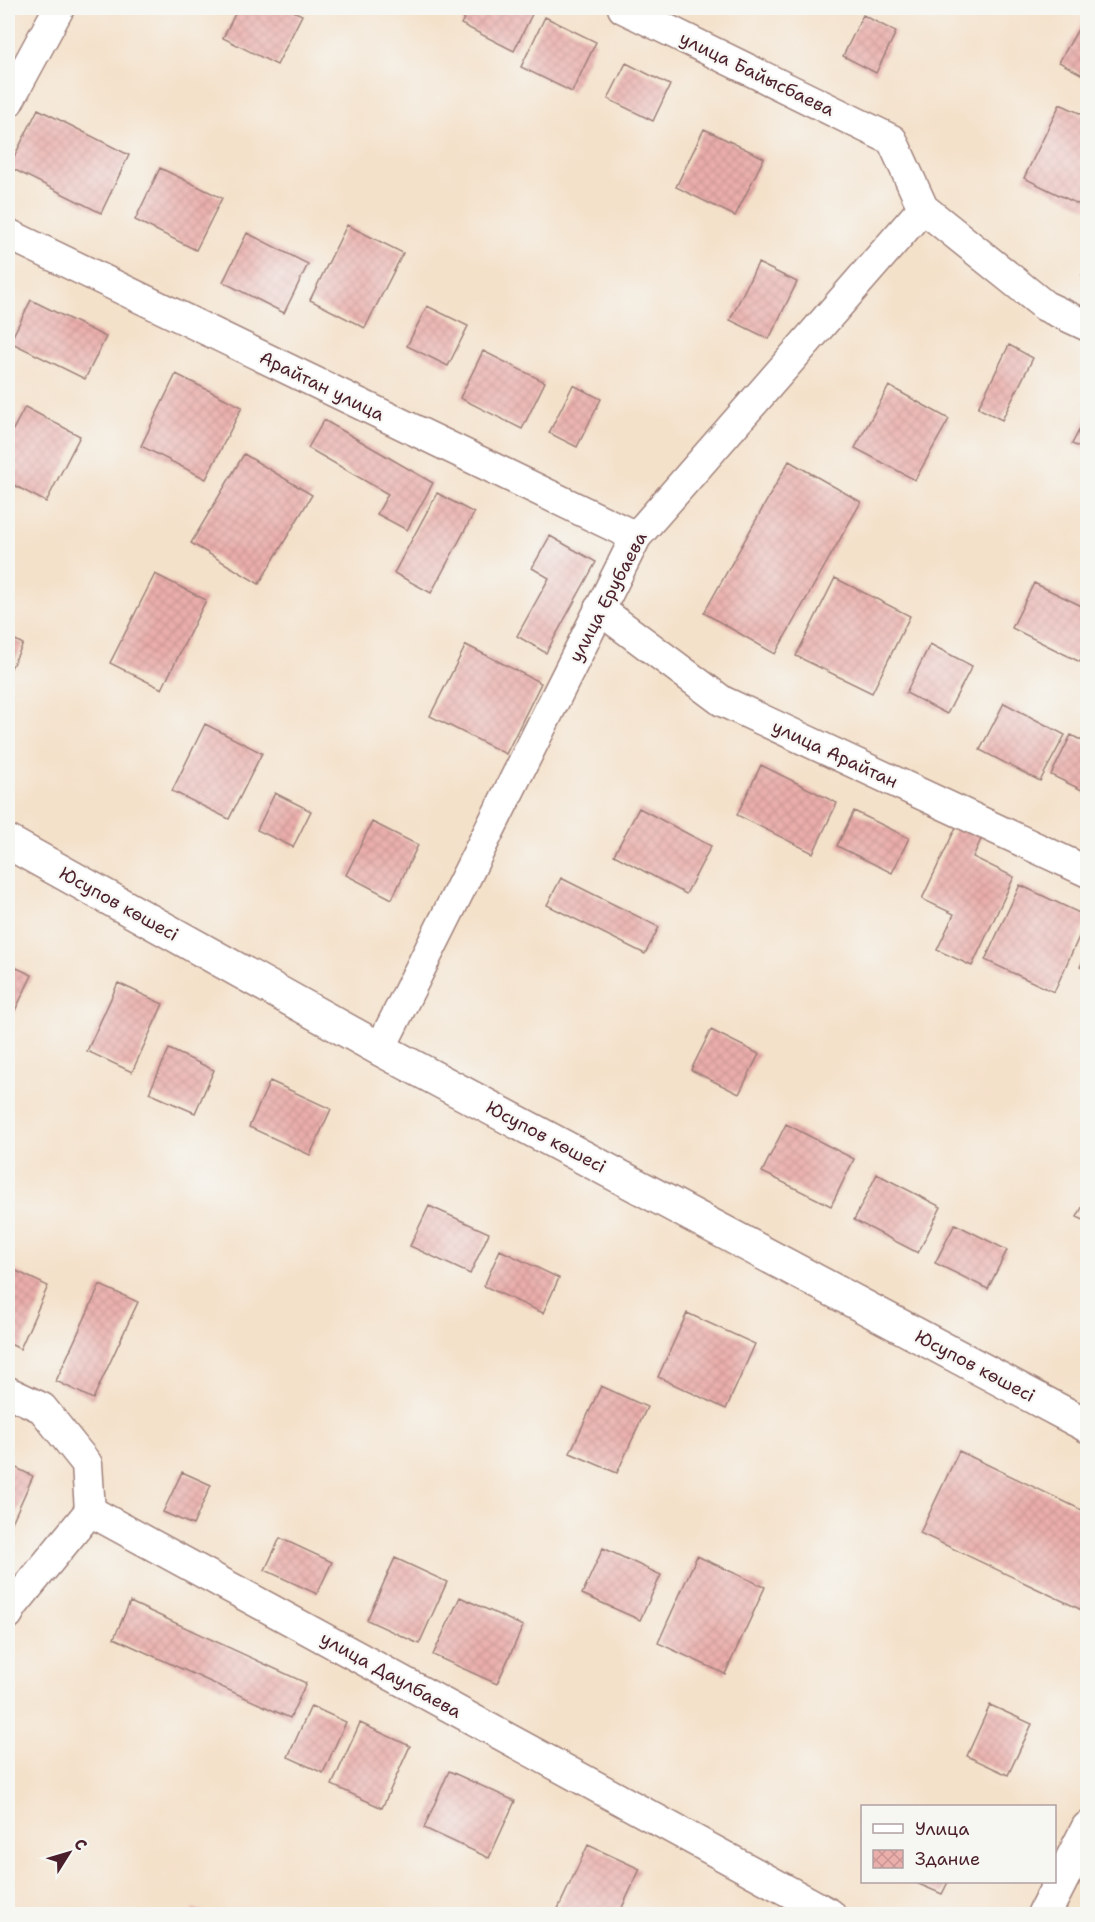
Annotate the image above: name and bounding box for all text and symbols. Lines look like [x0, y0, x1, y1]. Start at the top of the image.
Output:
street label: улица Байысбаева [676, 26, 838, 122]
street label: Арайтан улица [256, 345, 388, 427]
street label: улица Ерубаева [564, 528, 652, 666]
street label: улица Арайтан [768, 714, 902, 794]
street label: Юсупов көшесі [55, 861, 183, 947]
street label: Юсупов көшесі [482, 1095, 610, 1179]
street label: Юсупов көшесі [911, 1324, 1039, 1408]
street label: улица Даулбаева [316, 1626, 466, 1724]
legend [861, 1805, 1056, 1883]
text: Улица [915, 1817, 969, 1841]
north arrow [39, 1823, 99, 1883]
text: С [69, 1834, 92, 1855]
text: Здание [915, 1847, 980, 1871]

